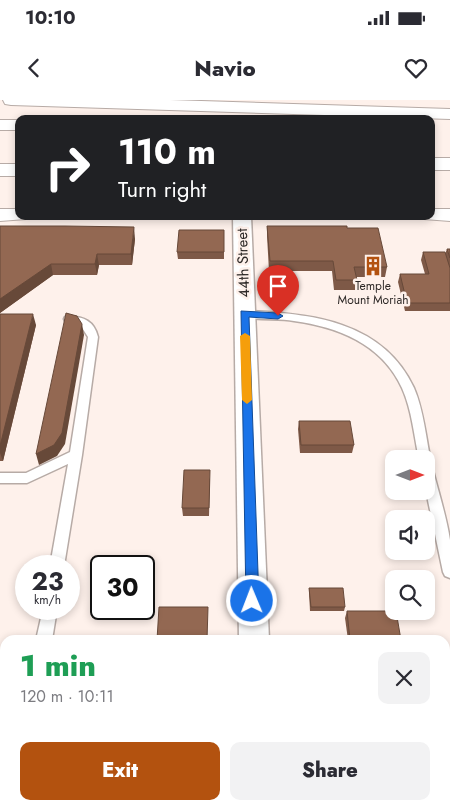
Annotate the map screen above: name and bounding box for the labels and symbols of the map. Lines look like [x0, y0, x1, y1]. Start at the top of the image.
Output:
street label: 44th Street [231, 228, 255, 298]
building icon: Temple Mount Moriah [362, 255, 384, 277]
pin [257, 265, 299, 316]
place label: Temple Mount Moriah [338, 277, 408, 309]
north arrow [385, 450, 435, 500]
speed limit sign: 30 [90, 555, 155, 620]
position arrow [225, 574, 277, 626]

